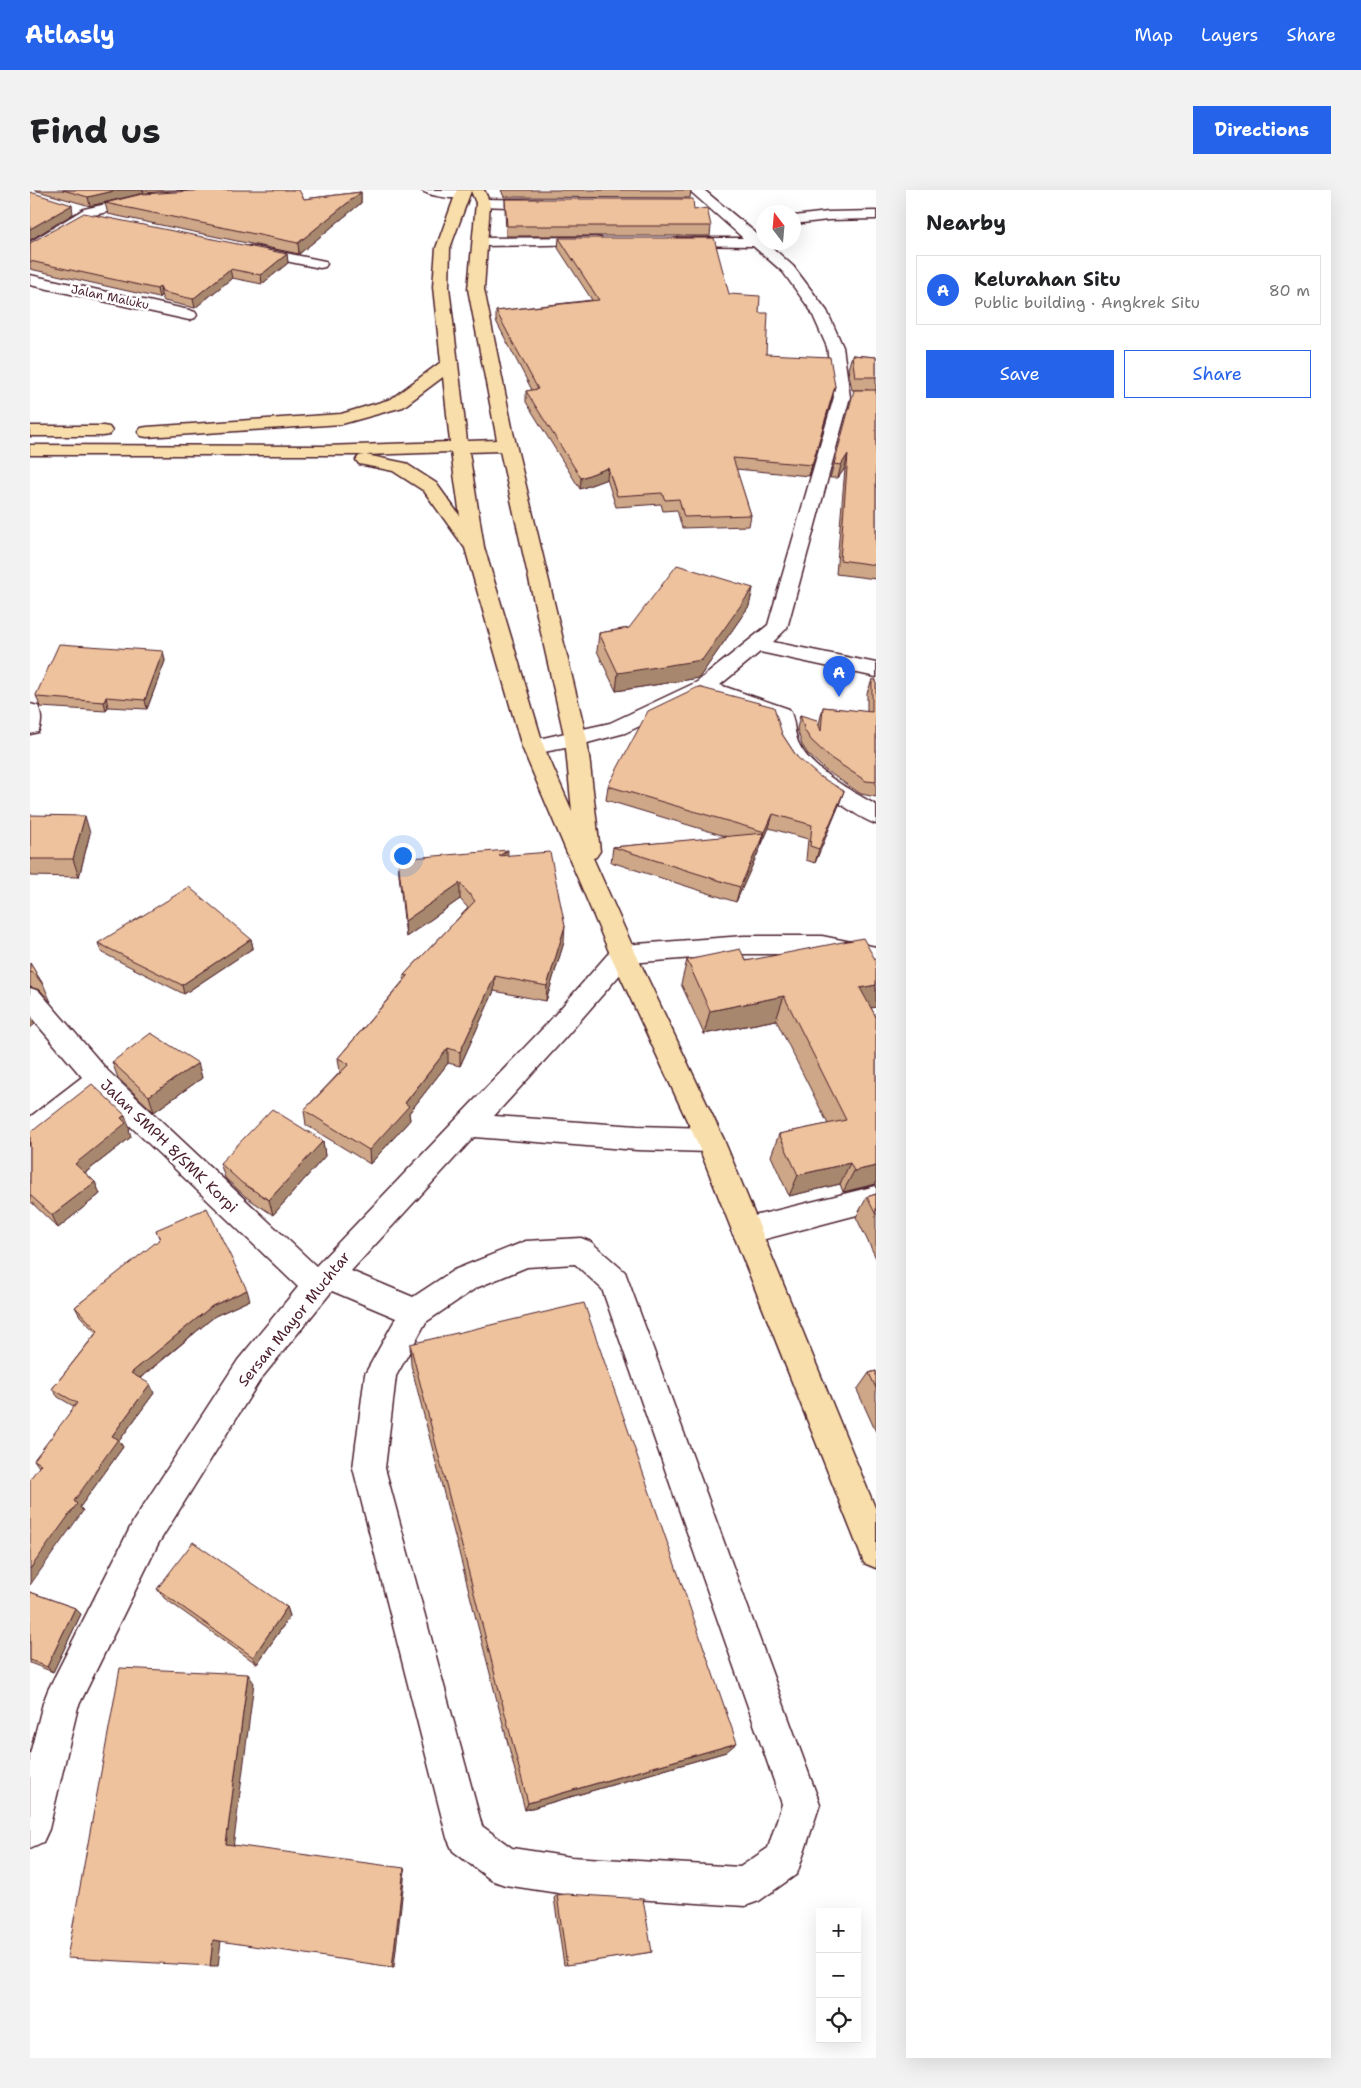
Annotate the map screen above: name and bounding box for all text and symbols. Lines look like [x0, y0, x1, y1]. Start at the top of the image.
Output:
text: Atlasly [25, 19, 115, 51]
text: Map [1135, 23, 1173, 47]
text: Layers [1201, 23, 1258, 47]
text: Share [1286, 23, 1336, 47]
button: Directions [1193, 106, 1331, 154]
text: Find us [30, 107, 161, 154]
north arrow [756, 205, 801, 250]
text: Nearby [926, 209, 1006, 237]
text: Kelurahan Situ [974, 267, 1121, 292]
text: A [937, 280, 949, 301]
text: 80 m [1269, 280, 1310, 301]
street label: Jalan Maluku [69, 281, 151, 313]
text: Public building · Angkrek Situ [974, 292, 1200, 313]
button: Save [926, 350, 1114, 398]
button: Share [1124, 350, 1311, 398]
pin: A [823, 656, 855, 697]
your location [390, 843, 416, 869]
street label: Jalan SMPH 8/SMK Korpi [96, 1075, 242, 1217]
street label: Sersan Mayor Muchtar [233, 1247, 355, 1391]
map controls [816, 1908, 861, 2043]
button: + [816, 1908, 861, 1953]
button: − [816, 1953, 861, 1998]
button: locate [816, 1998, 861, 2043]

